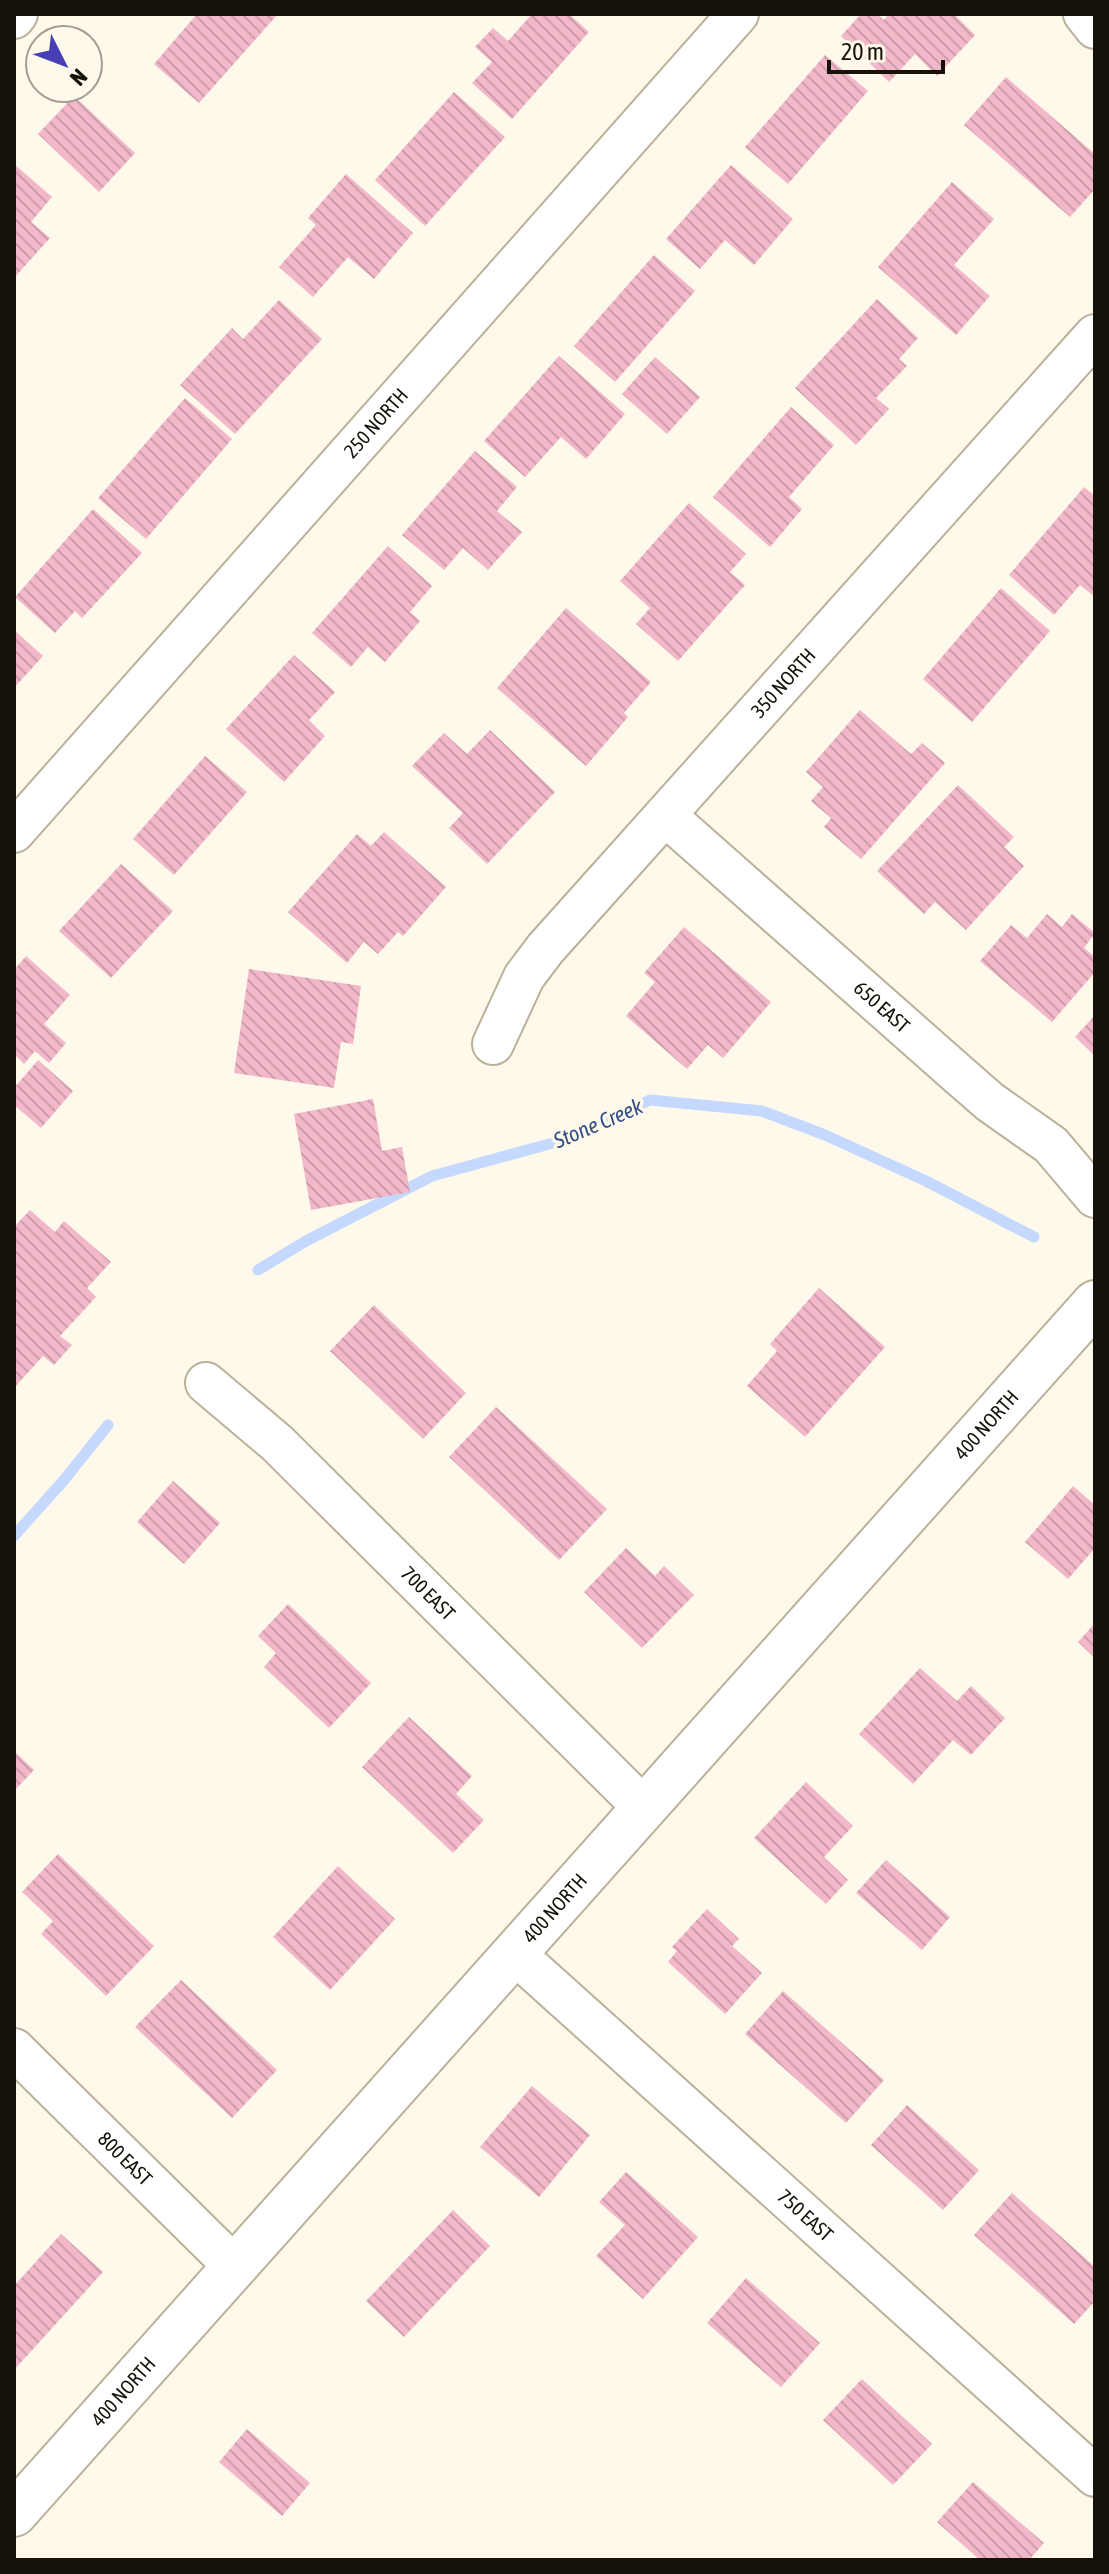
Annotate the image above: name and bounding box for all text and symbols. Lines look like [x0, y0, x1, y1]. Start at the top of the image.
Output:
north arrow [24, 24, 104, 104]
scale bar [829, 24, 943, 74]
text: 20 m [841, 38, 884, 65]
text: N [65, 64, 93, 91]
street label: 250 NORTH [339, 383, 412, 462]
street label: 350 NORTH [746, 643, 820, 722]
street label: 650 EAST [850, 976, 915, 1037]
water label: Stone Creek [549, 1092, 647, 1154]
street label: 400 NORTH [949, 1385, 1023, 1464]
street label: 700 EAST [397, 1561, 460, 1625]
street label: 400 NORTH [518, 1869, 591, 1947]
street label: 800 EAST [94, 2127, 157, 2190]
street label: 750 EAST [773, 2184, 838, 2246]
street label: 400 NORTH [86, 2352, 160, 2431]

